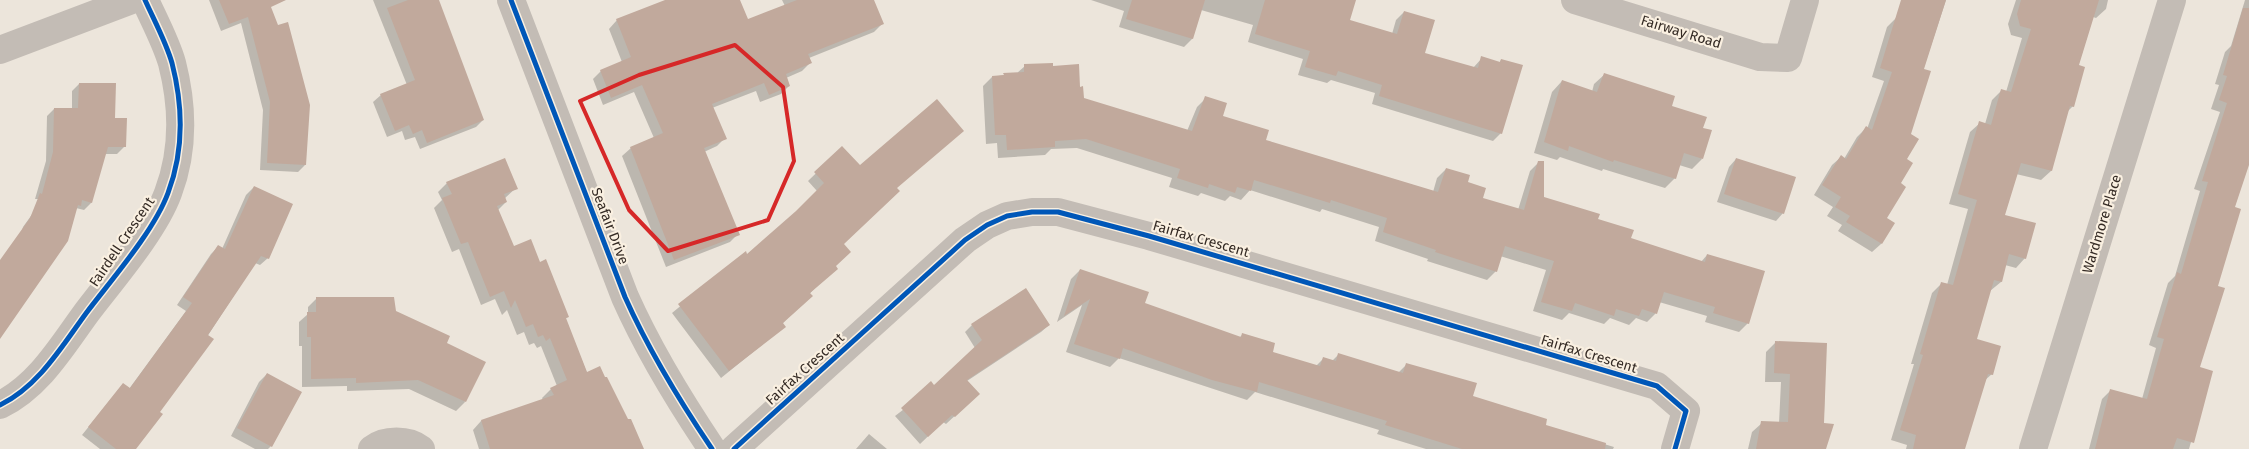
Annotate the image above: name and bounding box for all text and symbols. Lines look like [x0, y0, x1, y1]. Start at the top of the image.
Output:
street label: Fairway Road [1639, 12, 1723, 52]
street label: Wardmore Place [2079, 173, 2125, 275]
street label: Seafair Drive [588, 185, 632, 267]
street label: Fairdell Crescent [86, 193, 159, 290]
street label: Fairfax Crescent [1151, 217, 1252, 261]
street label: Fairfax Crescent [762, 329, 848, 409]
street label: Fairfax Crescent [1539, 331, 1640, 377]

